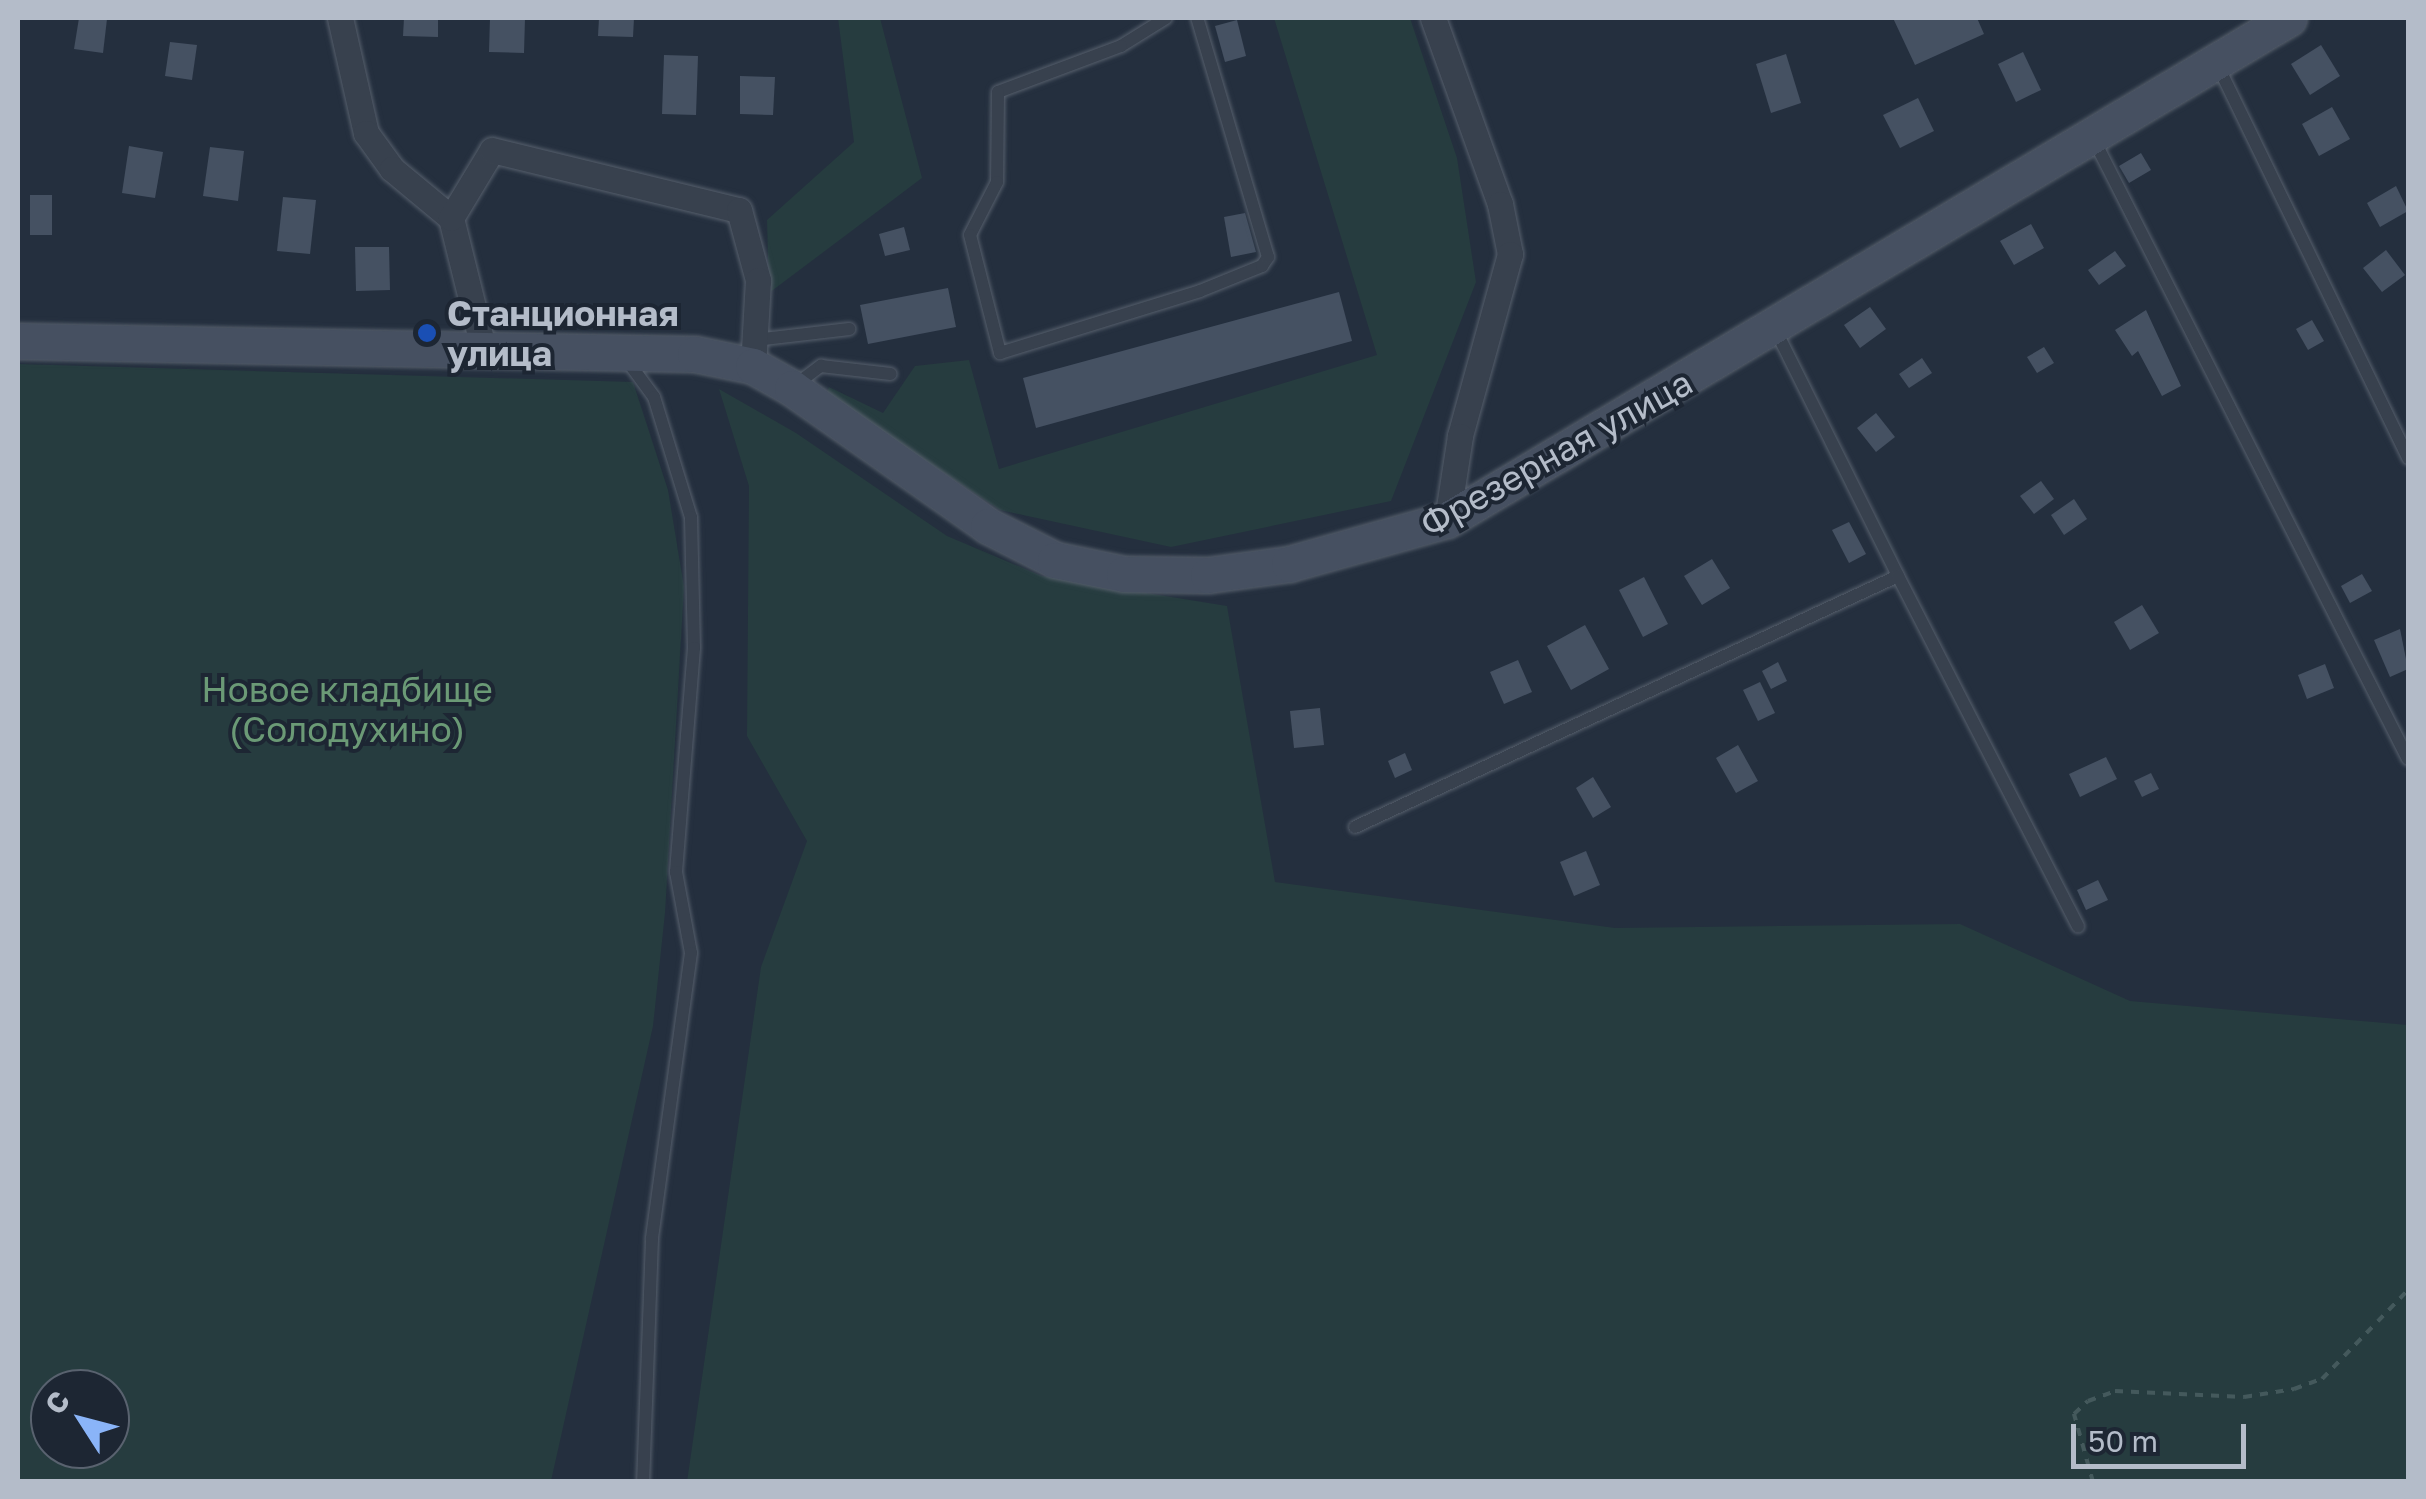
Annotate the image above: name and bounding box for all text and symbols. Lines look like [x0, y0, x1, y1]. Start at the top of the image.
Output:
place label: Станционная улица [447, 292, 679, 374]
marker: Станционная улица [416, 322, 438, 344]
street label: Фрезерная улица [1413, 361, 1699, 545]
park label: Новое кладбище (Солодухино) [201, 668, 493, 750]
north arrow [30, 1369, 130, 1469]
text: С [38, 1385, 76, 1420]
scale bar [2076, 1404, 2251, 1466]
text: 50 m [2088, 1423, 2158, 1459]

